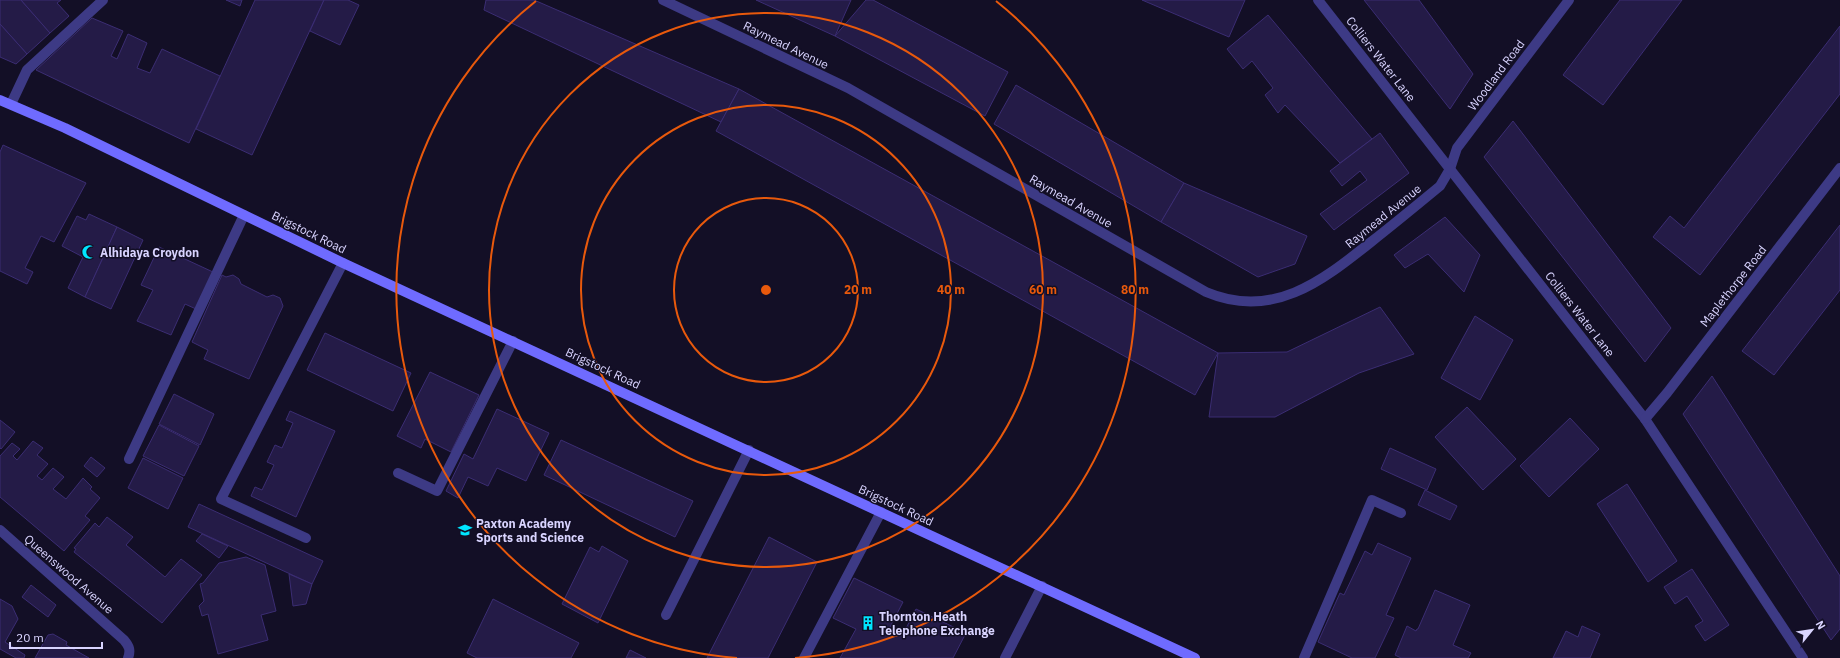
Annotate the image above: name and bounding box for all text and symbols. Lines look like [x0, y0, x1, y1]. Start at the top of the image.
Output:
street label: Colliers Water Lane [1343, 13, 1419, 105]
street label: Raymead Avenue [741, 18, 832, 72]
street label: Woodland Road [1464, 37, 1528, 113]
street label: Raymead Avenue [1027, 171, 1115, 231]
street label: Raymead Avenue [1342, 181, 1424, 251]
street label: Brigstock Road [269, 208, 349, 256]
street label: Maplethorpe Road [1697, 242, 1769, 330]
mosque icon: Alhidaya Croydon [81, 244, 97, 260]
place label: Alhidaya Croydon [100, 245, 199, 260]
street label: Colliers Water Lane [1542, 268, 1618, 360]
text: 20 m [844, 282, 872, 297]
text: 40 m [937, 282, 965, 297]
text: 60 m [1029, 282, 1057, 297]
text: 80 m [1121, 282, 1149, 297]
centre of rings [759, 283, 773, 297]
street label: Brigstock Road [563, 344, 643, 392]
street label: Brigstock Road [856, 481, 936, 529]
place label: Paxton Academy Sports and Science [476, 516, 584, 545]
school or university icon: Paxton Academy Sports and Science [457, 522, 473, 538]
street label: Queenswood Avenue [21, 531, 117, 617]
place label: Thornton Heath Telephone Exchange [879, 609, 995, 638]
north arrow [1792, 610, 1832, 650]
building icon: Thornton Heath Telephone Exchange [860, 615, 876, 631]
text: N [1813, 618, 1829, 632]
scale bar [10, 624, 102, 650]
text: 20 m [16, 630, 44, 645]

